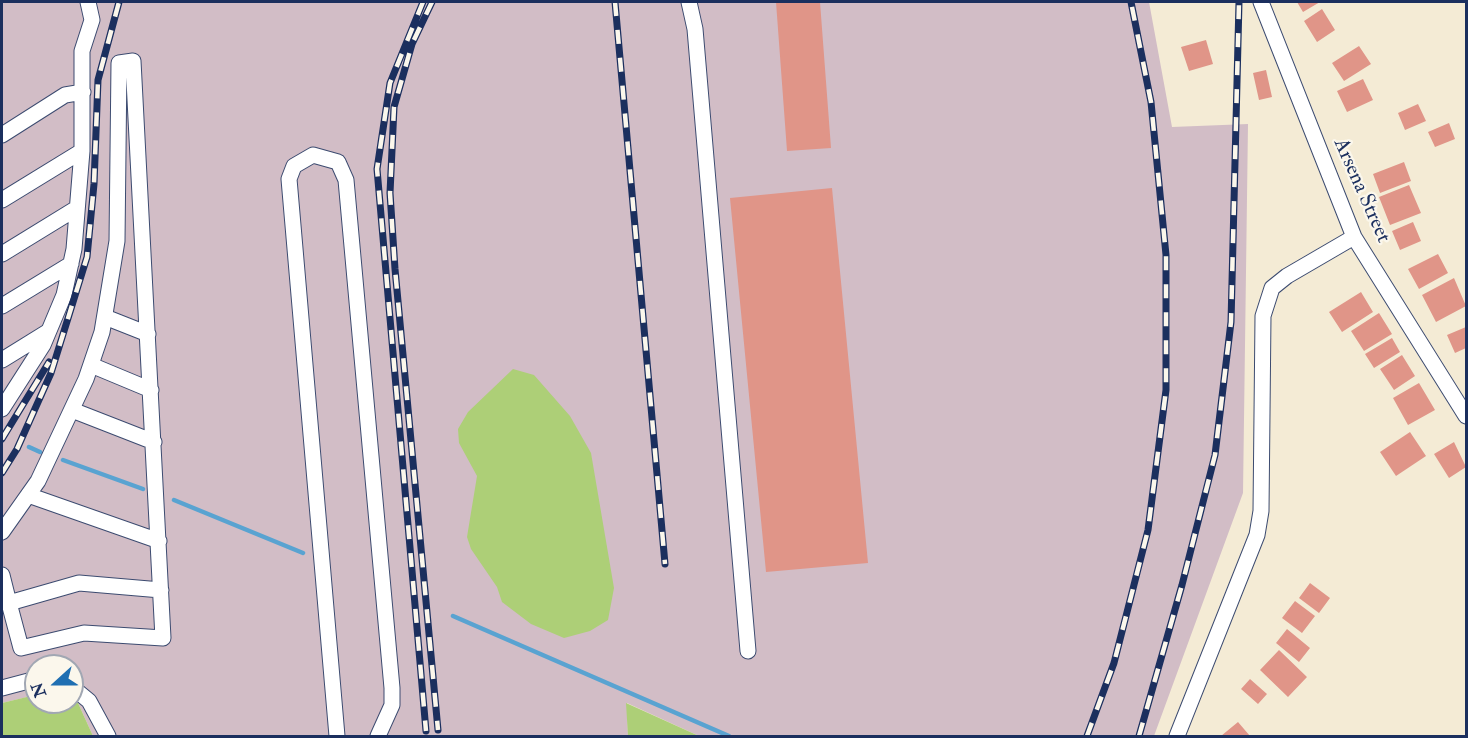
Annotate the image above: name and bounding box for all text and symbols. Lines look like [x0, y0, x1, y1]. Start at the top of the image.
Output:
street label: Arsena Street [1327, 135, 1395, 247]
north arrow [24, 654, 84, 714]
text: N [27, 679, 51, 700]

